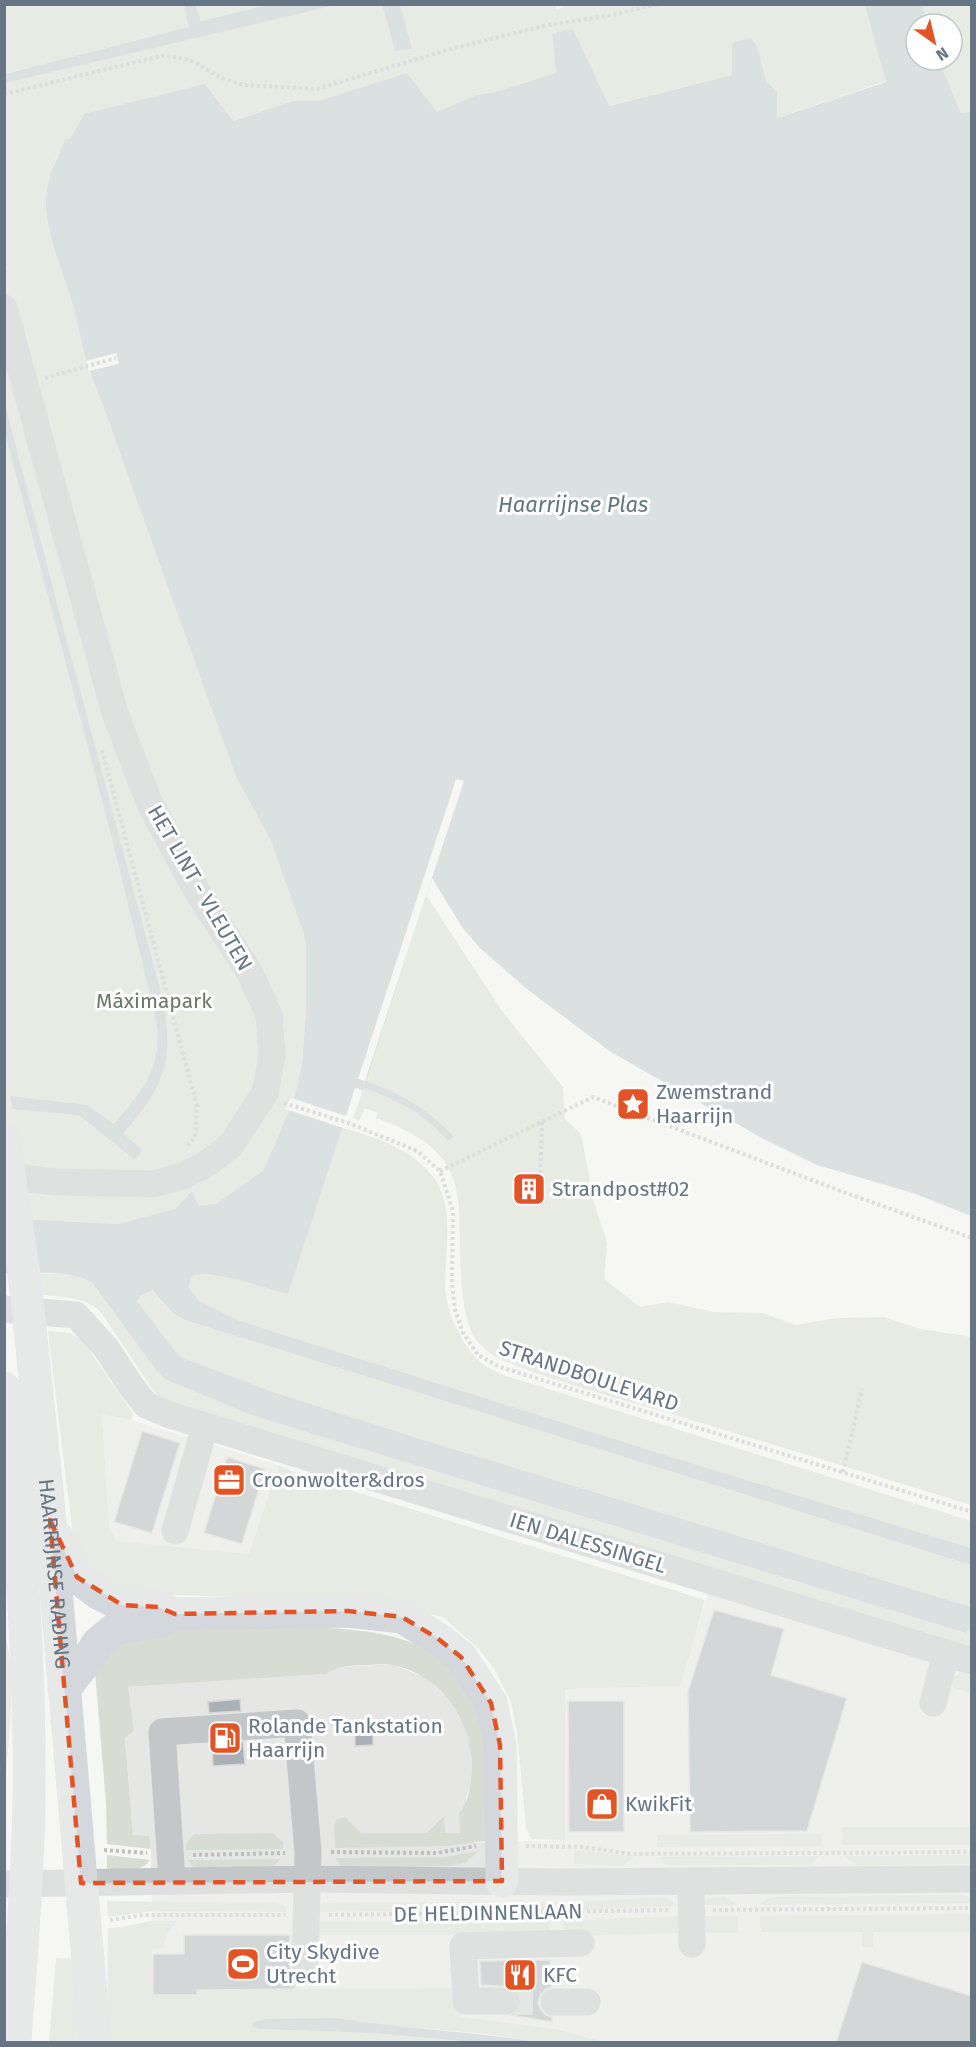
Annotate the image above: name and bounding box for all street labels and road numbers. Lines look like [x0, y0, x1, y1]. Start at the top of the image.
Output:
street label: HET LINT - VLEUTEN [142, 800, 258, 976]
street label: STRANDBOULEVARD [496, 1335, 682, 1417]
street label: HAARRIJNSE RADING [33, 1477, 76, 1670]
street label: IEN DALESSINGEL [507, 1507, 670, 1579]
street label: DE HELDINNENLAAN [393, 1898, 583, 1928]

